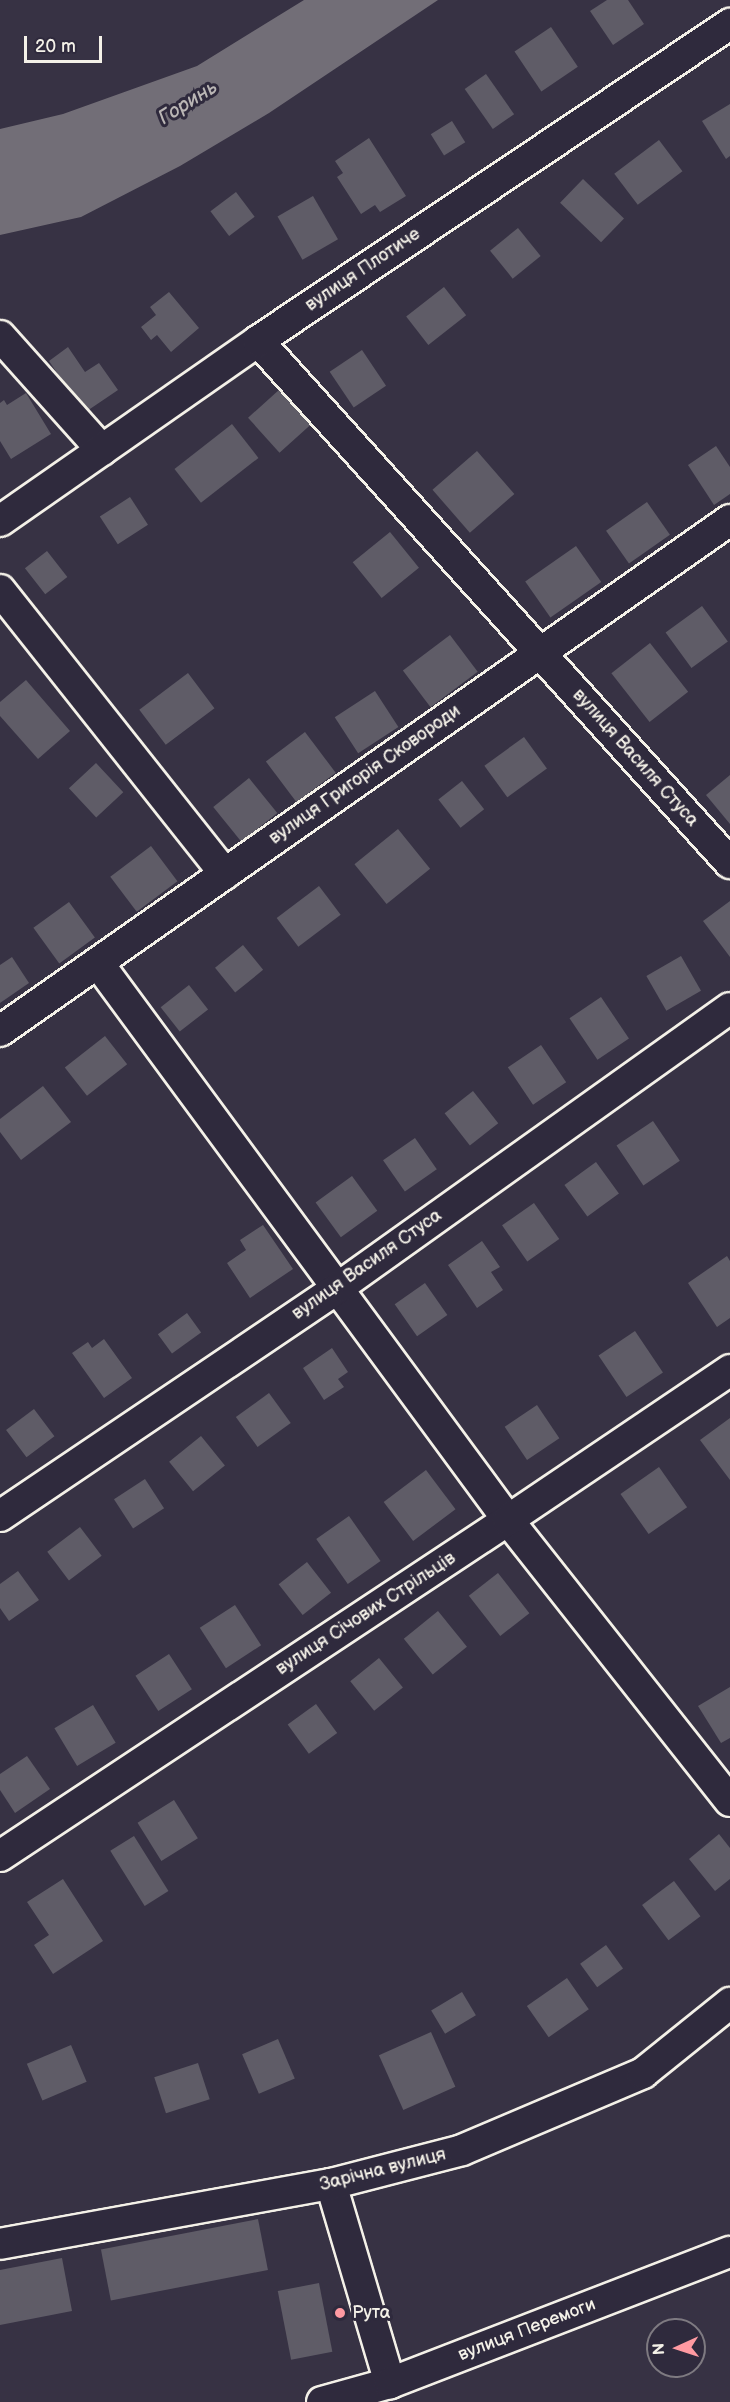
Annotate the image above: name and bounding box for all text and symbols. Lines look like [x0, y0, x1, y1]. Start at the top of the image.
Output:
scale bar [27, 24, 105, 62]
text: 20 m [35, 36, 76, 57]
water label: Горинь [154, 76, 222, 130]
street label: вулиця Плотиче [301, 224, 425, 316]
street label: вулиця Василя Стуса [567, 685, 703, 831]
street label: вулиця Григорія Сковороди [265, 701, 465, 849]
street label: вулиця Василя Стуса [288, 1205, 446, 1325]
street label: вулиця Січових Стрільців [272, 1548, 460, 1680]
street label: Зарічна вулиця [318, 2144, 448, 2196]
street label: вулиця Перемоги [455, 2294, 599, 2366]
place label: Рута [352, 2302, 390, 2324]
marker: Рута [333, 2306, 347, 2320]
north arrow [646, 2318, 706, 2378]
text: N [650, 2342, 669, 2355]

